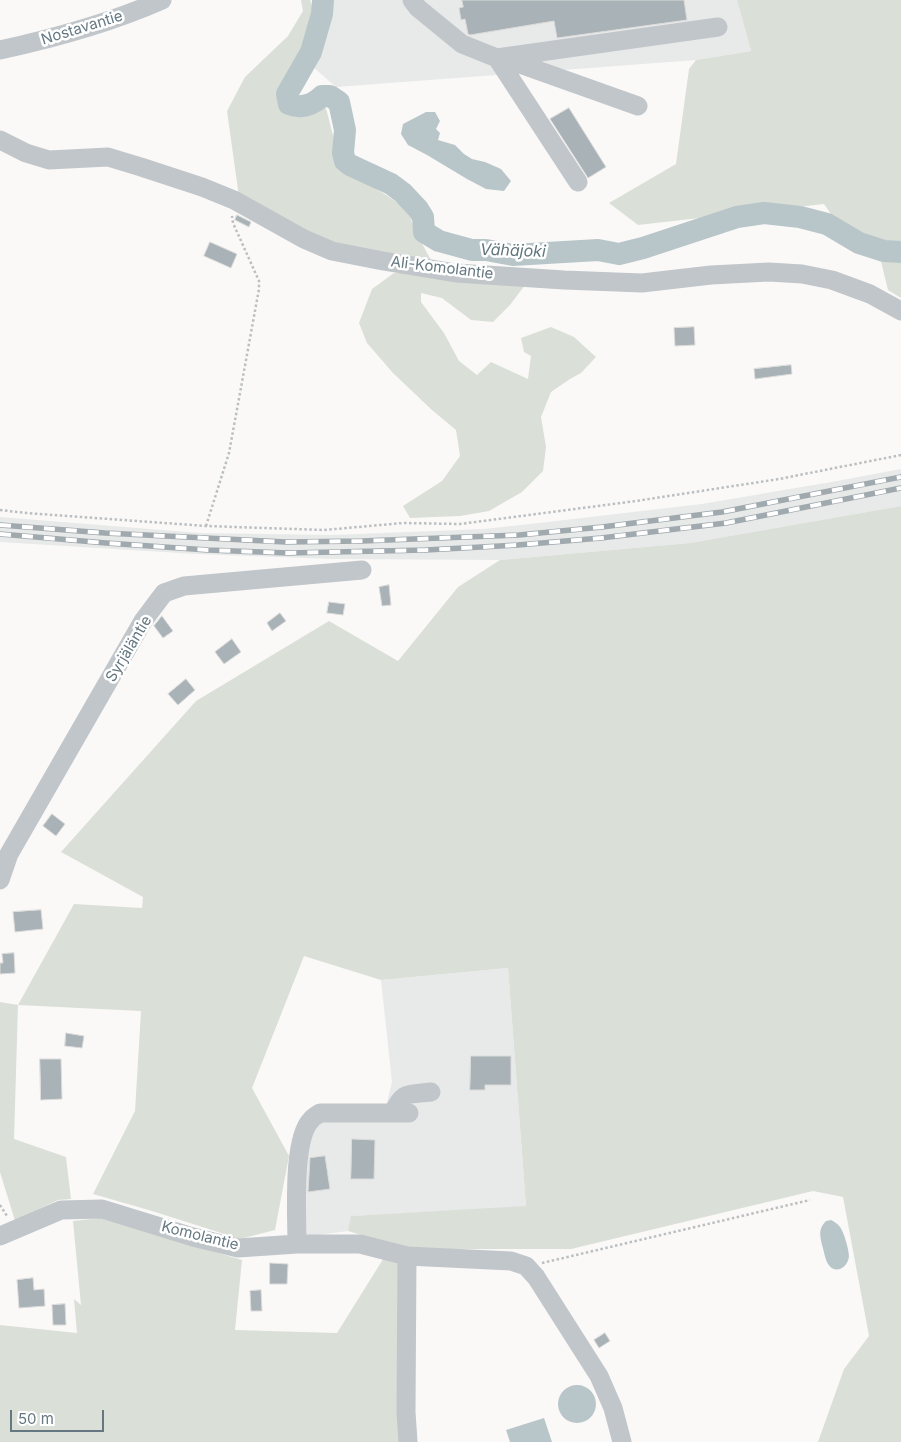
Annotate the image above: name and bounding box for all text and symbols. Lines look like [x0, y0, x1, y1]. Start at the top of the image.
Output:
street label: Nostavantie [39, 7, 125, 49]
water label: Vähäjoki [480, 240, 546, 262]
street label: Ali-Komolantie [390, 253, 494, 283]
street label: Syrjäläntie [102, 613, 156, 685]
street label: Komolantie [160, 1218, 240, 1254]
scale bar [12, 1400, 106, 1432]
text: 50 m [18, 1409, 54, 1428]

